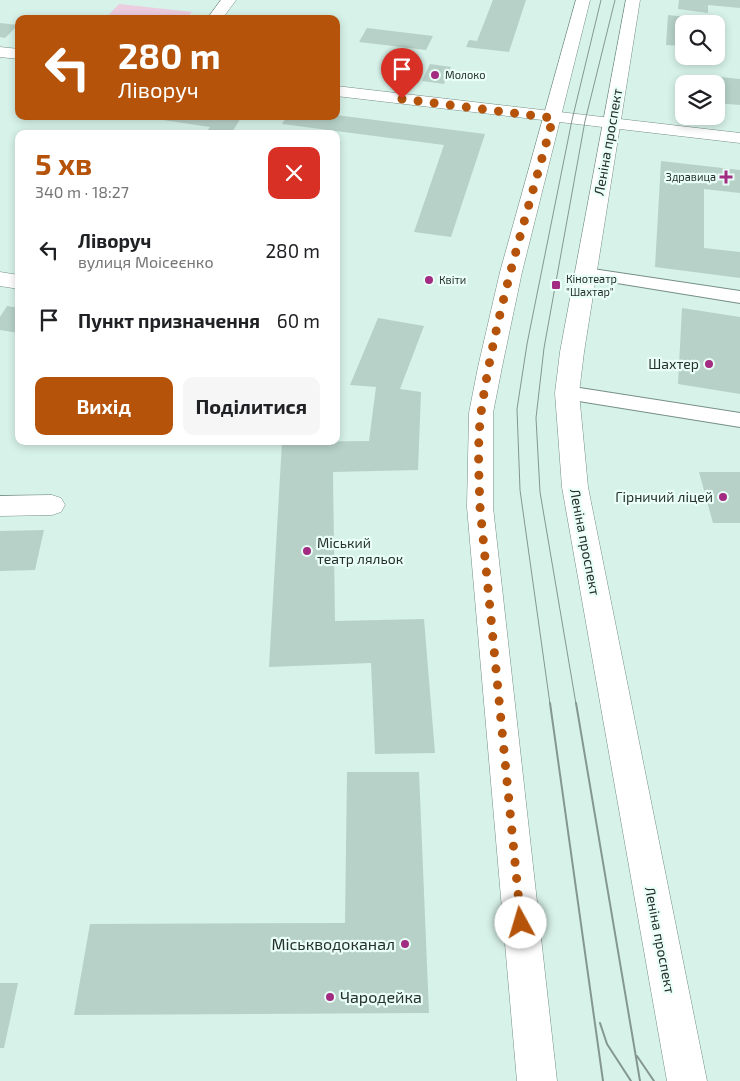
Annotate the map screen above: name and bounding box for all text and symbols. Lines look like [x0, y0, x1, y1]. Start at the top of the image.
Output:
map controls [675, 15, 725, 125]
button: search [675, 15, 725, 65]
text: 280 m [118, 34, 221, 76]
icon: left [35, 35, 100, 100]
pin [381, 48, 423, 99]
icon: arrive [388, 55, 416, 83]
place label: Молоко [445, 68, 485, 81]
marker: Молоко [429, 69, 441, 81]
button: layers [675, 75, 725, 125]
text: Ліворуч [118, 76, 199, 102]
street label: Леніна проспект [590, 87, 625, 197]
text: 5 хв [35, 145, 92, 181]
button: close [268, 147, 320, 199]
place label: Здравица [666, 170, 716, 183]
marker: Здравица [720, 171, 732, 183]
text: 340 m · 18:27 [35, 182, 129, 201]
text: Ліворуч [78, 229, 151, 252]
icon: left [35, 236, 63, 264]
text: 280 m [265, 239, 320, 262]
text: вулиця Моісеєнко [78, 252, 214, 271]
place label: Кінотеатр "Шахтар" [566, 272, 617, 298]
place label: Квіти [439, 273, 466, 286]
marker: Квіти [423, 274, 435, 286]
marker: Кінотеатр "Шахтар" [550, 279, 562, 291]
icon: arrive [35, 306, 63, 334]
text: Пункт призначення [78, 309, 260, 332]
text: 60 m [277, 309, 320, 332]
place label: Шахтер [648, 355, 699, 372]
marker: Шахтер [703, 358, 715, 370]
button: Вихід [35, 377, 173, 435]
button: Поділитися [183, 377, 320, 435]
street label: Леніна проспект [567, 487, 604, 597]
place label: Гірничий ліцей [615, 488, 713, 505]
marker: Гірничий ліцей [717, 491, 729, 503]
place label: Міський театр ляльок [317, 534, 404, 567]
marker: Міський театр ляльок [301, 545, 313, 557]
street label: Леніна проспект [642, 885, 679, 995]
position arrow [494, 896, 546, 948]
place label: Міськводоканал [271, 934, 395, 953]
marker: Міськводоканал [399, 938, 411, 950]
place label: Чародейка [340, 987, 422, 1006]
marker: Чародейка [324, 991, 336, 1003]

